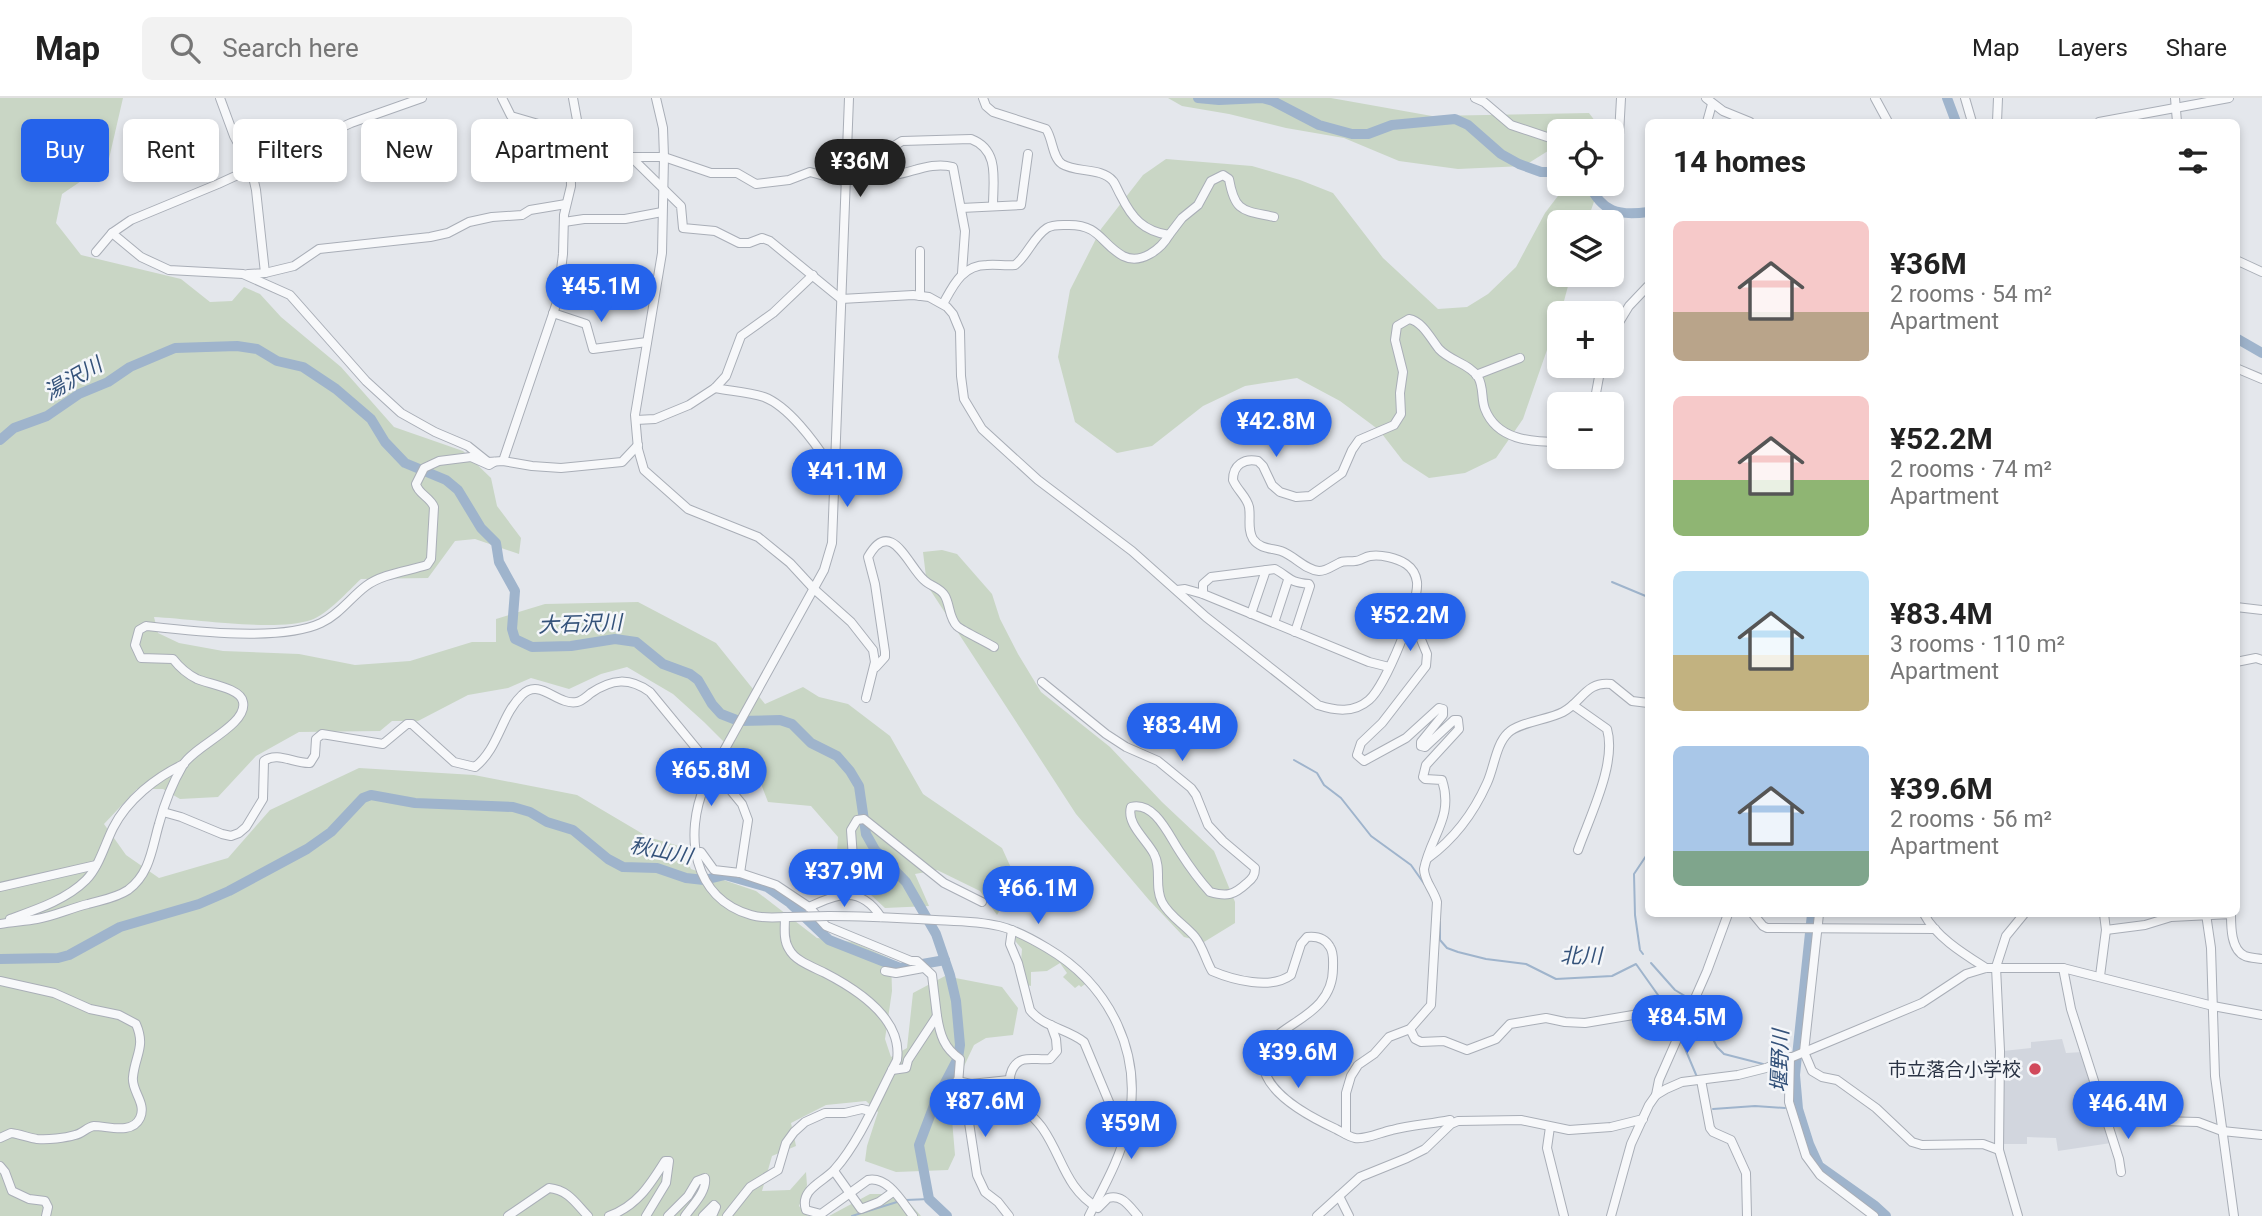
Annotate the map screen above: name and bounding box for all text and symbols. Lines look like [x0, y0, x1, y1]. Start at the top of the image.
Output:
search box [142, 17, 632, 80]
text: Map [35, 29, 100, 68]
icon: search [166, 29, 204, 67]
text: Search here [222, 33, 359, 63]
text: Map [1972, 34, 2020, 62]
text: Layers [2058, 34, 2128, 62]
text: Share [2166, 34, 2227, 62]
chip: Buy [21, 119, 109, 182]
chip: Rent [123, 119, 219, 182]
chip: Filters [233, 119, 347, 182]
chip: New [361, 119, 457, 182]
chip: Apartment [471, 119, 633, 182]
map controls [1547, 119, 1624, 469]
button: locate [1547, 119, 1624, 196]
pin: ¥36M [819, 140, 901, 199]
icon: filters [2174, 142, 2212, 180]
text: 14 homes [1673, 144, 1806, 179]
text: ¥36M [831, 148, 889, 175]
button: layers [1547, 210, 1624, 287]
text: ¥36M [1890, 246, 1967, 281]
icon: home [1729, 249, 1813, 333]
pin: ¥45.1M [544, 264, 658, 324]
text: ¥45.1M [562, 273, 640, 300]
text: 2 rooms · 54 m² [1890, 281, 2052, 308]
button: + [1547, 301, 1624, 378]
text: Apartment [1890, 308, 1999, 335]
water label: 湯沢川 [40, 352, 108, 405]
button: − [1547, 392, 1624, 469]
pin: ¥42.8M [1219, 400, 1333, 459]
text: ¥42.8M [1237, 408, 1315, 435]
text: ¥52.2M [1890, 421, 1993, 456]
icon: home [1729, 424, 1813, 508]
pin: ¥41.1M [790, 450, 904, 509]
text: 2 rooms · 74 m² [1890, 456, 2052, 483]
text: ¥41.1M [808, 458, 886, 485]
text: Apartment [1890, 483, 1999, 510]
pin: ¥52.2M [1353, 594, 1467, 653]
text: ¥83.4M [1890, 596, 1993, 631]
icon: home [1729, 599, 1813, 683]
text: ¥52.2M [1371, 602, 1449, 629]
water label: 大石沢川 [538, 610, 624, 637]
text: 3 rooms · 110 m² [1890, 631, 2065, 658]
text: Apartment [1890, 658, 1999, 685]
pin: ¥83.4M [1125, 704, 1239, 763]
text: ¥83.4M [1143, 712, 1221, 739]
pin: ¥65.8M [654, 748, 768, 808]
text: ¥65.8M [672, 757, 750, 784]
text: ¥39.6M [1890, 771, 1993, 806]
icon: home [1729, 774, 1813, 858]
text: 2 rooms · 56 m² [1890, 806, 2052, 833]
water label: 秋山川 [628, 833, 696, 869]
text: Apartment [1890, 833, 1999, 860]
pin: ¥37.9M [787, 850, 901, 909]
text: ¥37.9M [805, 858, 883, 885]
pin: ¥66.1M [981, 866, 1095, 926]
text: ¥66.1M [999, 875, 1077, 902]
water label: 北川 [1560, 944, 1604, 968]
pin: ¥84.5M [1630, 996, 1744, 1055]
text: ¥84.5M [1648, 1004, 1726, 1031]
water label: 堰野川 [1767, 1027, 1793, 1093]
pin: ¥39.6M [1241, 1030, 1355, 1090]
text: ¥39.6M [1259, 1039, 1337, 1066]
place label: 市立落合小学校 [1888, 1058, 2021, 1081]
marker: 市立落合小学校 [2027, 1061, 2043, 1077]
pin: ¥87.6M [928, 1080, 1042, 1139]
pin: ¥46.4M [2071, 1082, 2185, 1141]
text: ¥87.6M [946, 1088, 1024, 1115]
text: ¥46.4M [2089, 1090, 2167, 1117]
pin: ¥59M [1090, 1102, 1172, 1161]
text: ¥59M [1102, 1110, 1160, 1137]

